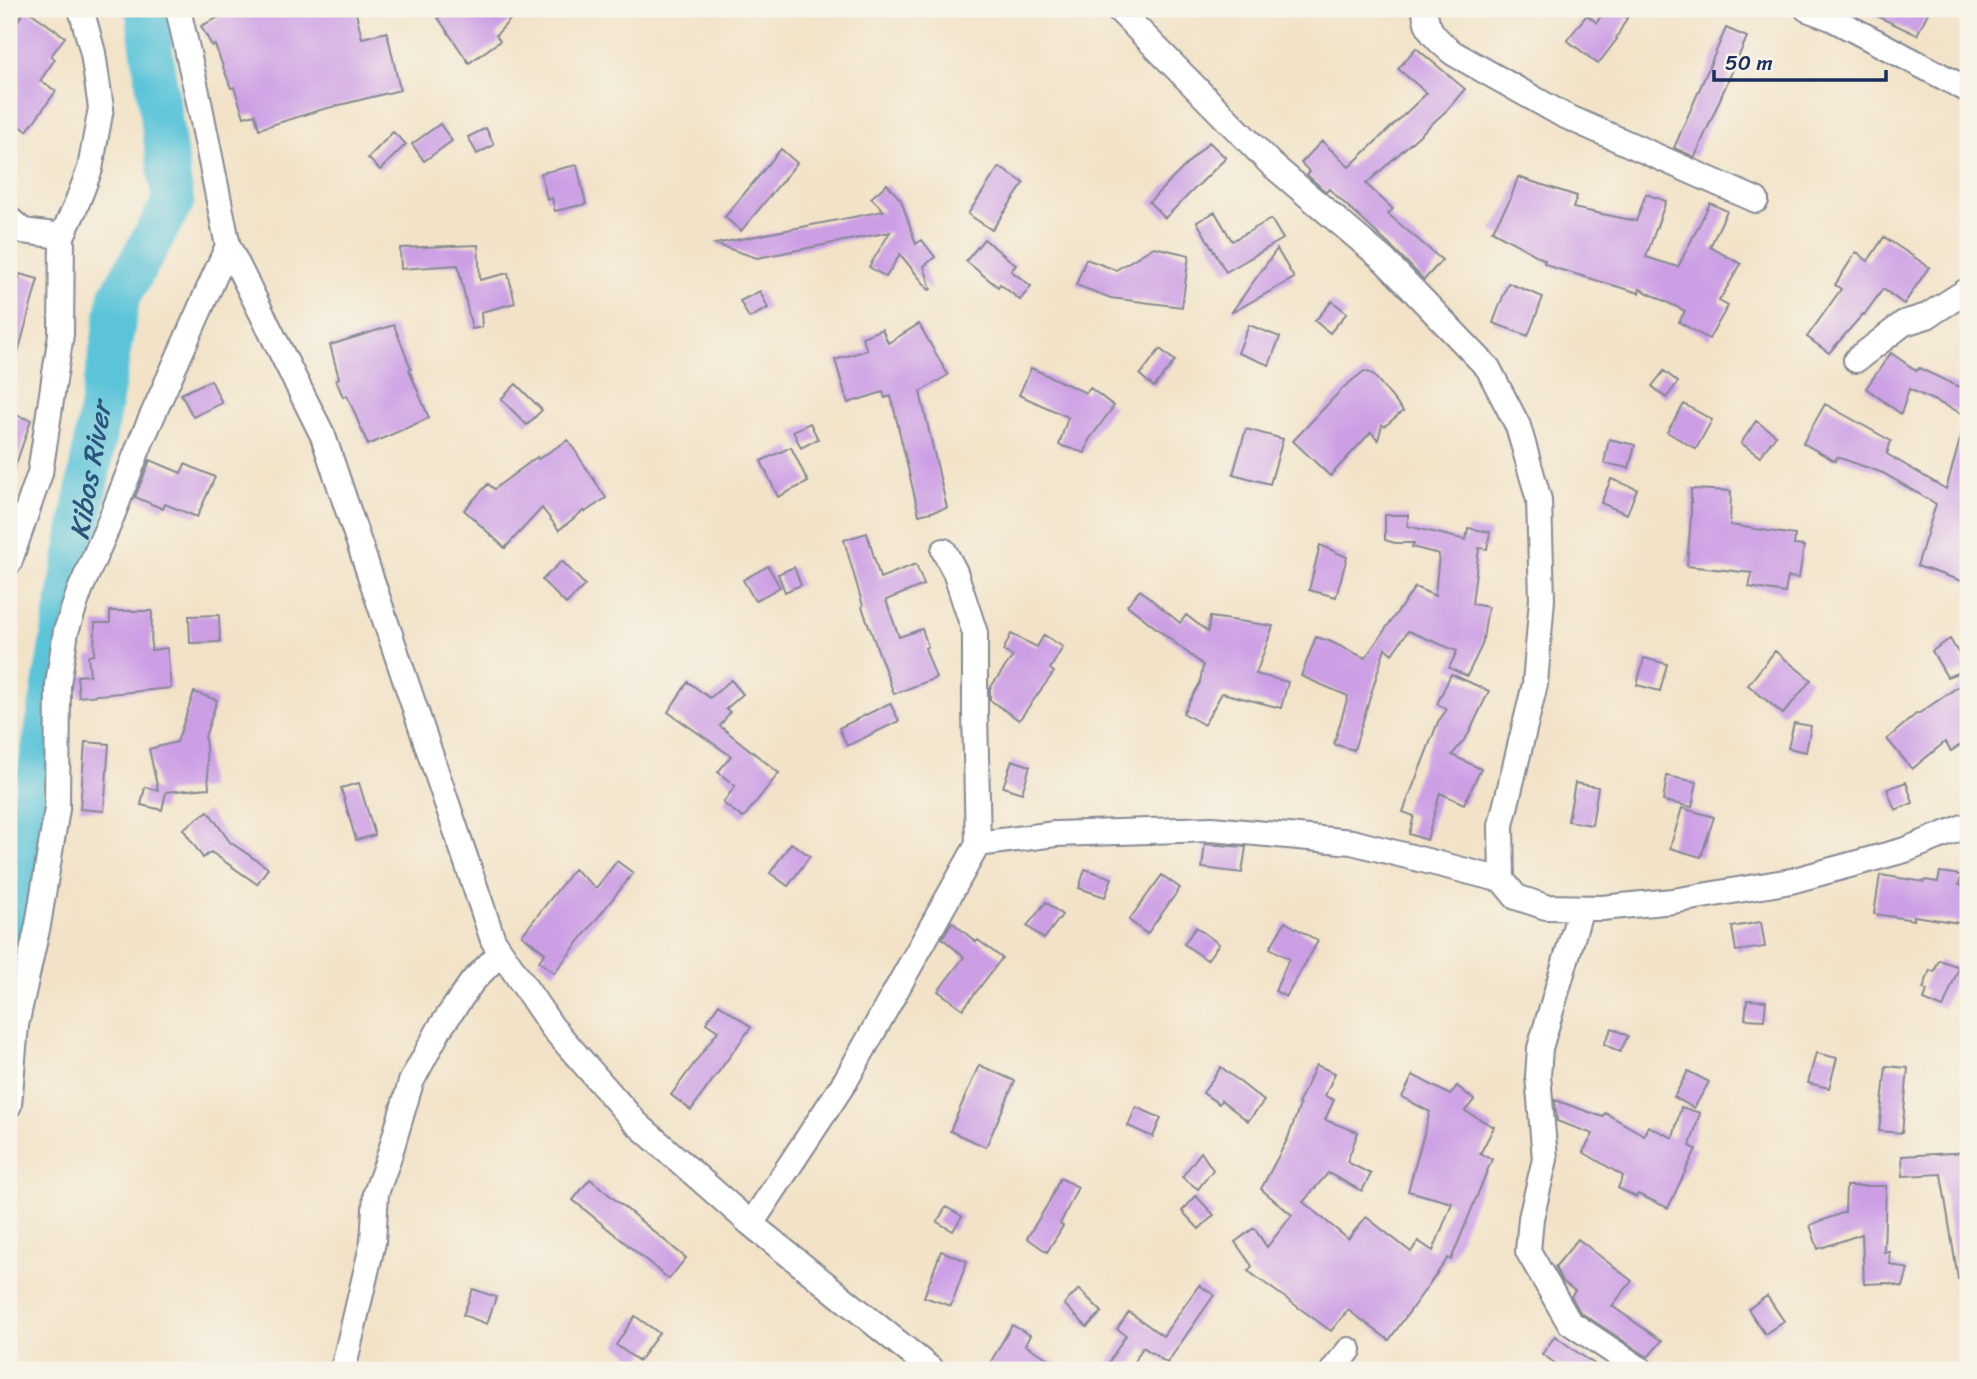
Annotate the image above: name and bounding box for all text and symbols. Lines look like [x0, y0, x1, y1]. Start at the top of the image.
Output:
scale bar [1714, 38, 1886, 82]
text: 50 m [1725, 44, 1773, 82]
water label: Kibos River [54, 393, 126, 543]

